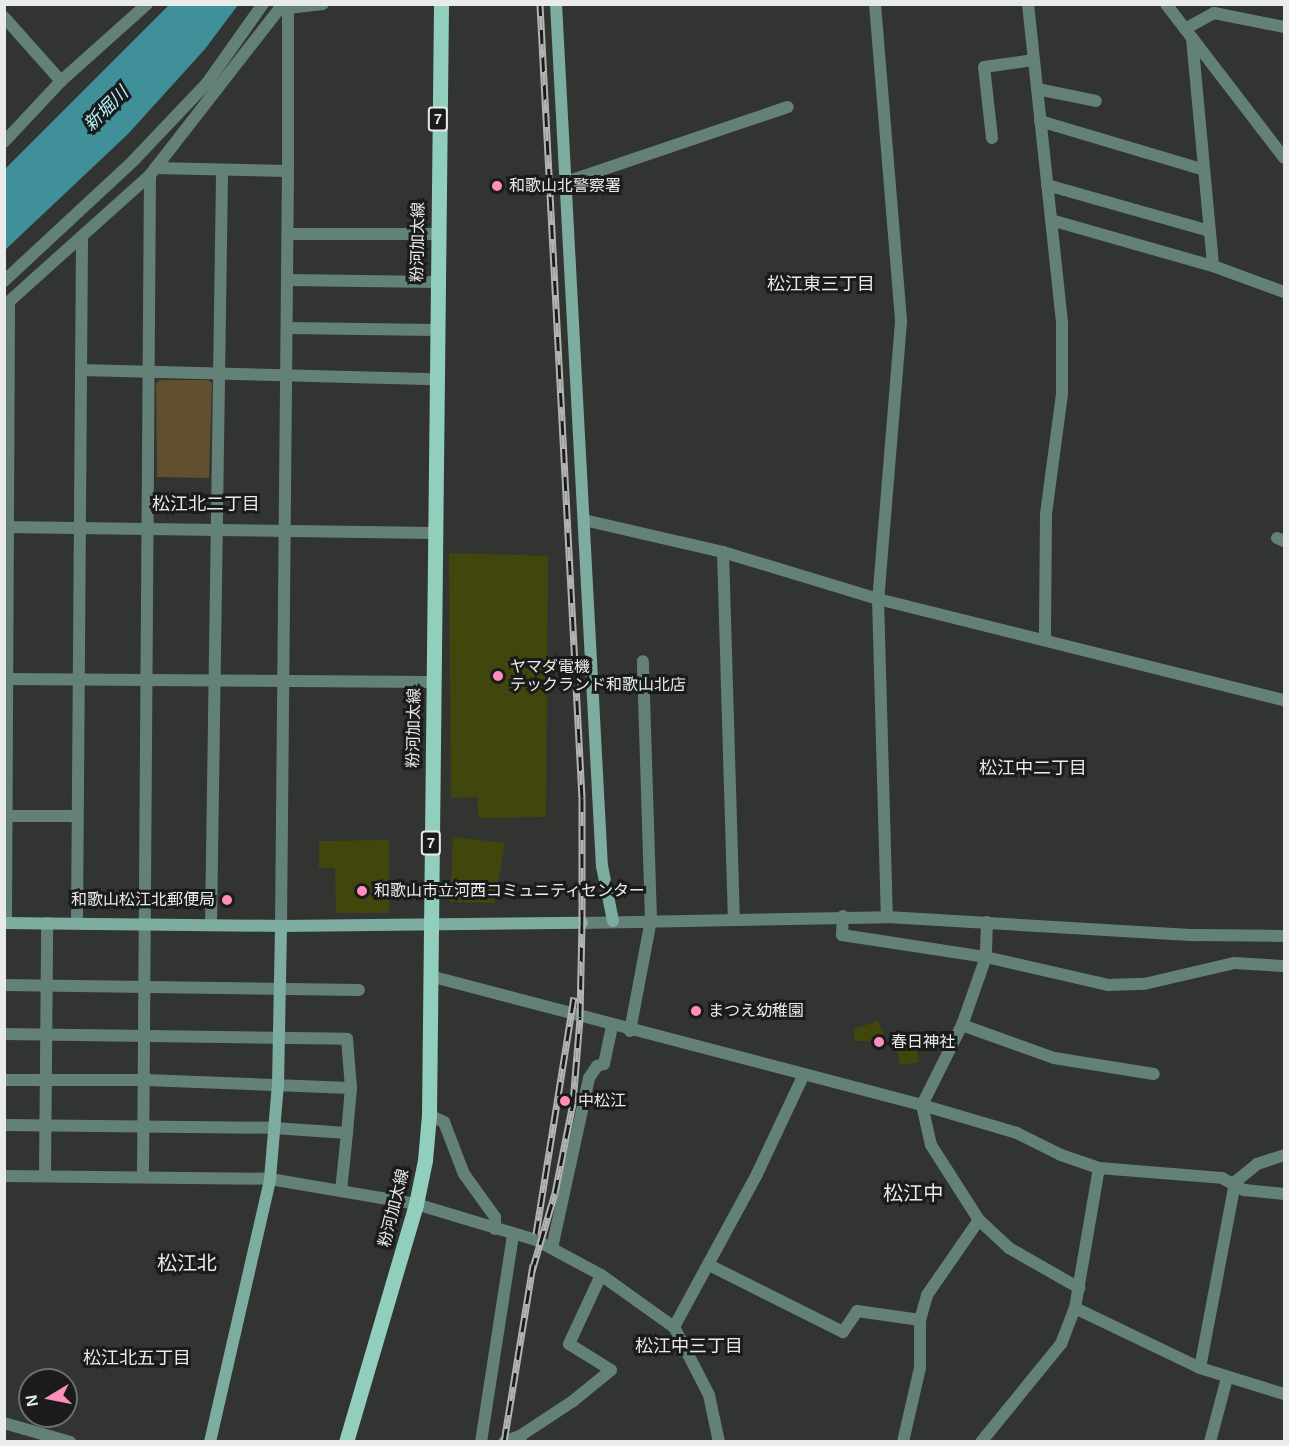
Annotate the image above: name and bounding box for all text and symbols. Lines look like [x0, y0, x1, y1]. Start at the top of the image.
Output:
water label: 新堀川 [79, 82, 133, 136]
road number: 7 [428, 107, 448, 131]
place label: 和歌山北警察署 [509, 176, 621, 196]
marker: 和歌山北警察署 [490, 179, 504, 193]
street label: 粉河加太線 [408, 202, 428, 282]
district label: 松江東三丁目 [767, 273, 875, 295]
district label: 松江北二丁目 [152, 493, 260, 515]
place label: ヤマダ電機 テックランド和歌山北店 [510, 657, 686, 695]
marker: ヤマダ電機 テックランド和歌山北店 [491, 669, 505, 683]
street label: 粉河加太線 [404, 688, 424, 768]
district label: 松江中二丁目 [979, 757, 1087, 779]
road number: 7 [420, 831, 442, 855]
place label: 和歌山市立河西コミュニティセンター [374, 881, 646, 901]
marker: 和歌山市立河西コミュニティセンター [355, 884, 369, 898]
place label: 和歌山松江北郵便局 [71, 890, 215, 910]
marker: 和歌山松江北郵便局 [220, 893, 234, 907]
place label: まつえ幼稚園 [708, 1001, 804, 1021]
marker: まつえ幼稚園 [689, 1004, 703, 1018]
place label: 春日神社 [891, 1032, 955, 1052]
marker: 春日神社 [872, 1035, 886, 1049]
place label: 中松江 [578, 1091, 626, 1111]
marker: 中松江 [556, 1092, 574, 1110]
street label: 粉河加太線 [375, 1167, 413, 1249]
district label: 松江中 [883, 1181, 943, 1205]
district label: 松江北 [157, 1251, 217, 1275]
district label: 松江中三丁目 [635, 1335, 743, 1357]
district label: 松江北五丁目 [83, 1347, 191, 1369]
north arrow [18, 1368, 78, 1428]
text: N [22, 1394, 41, 1408]

